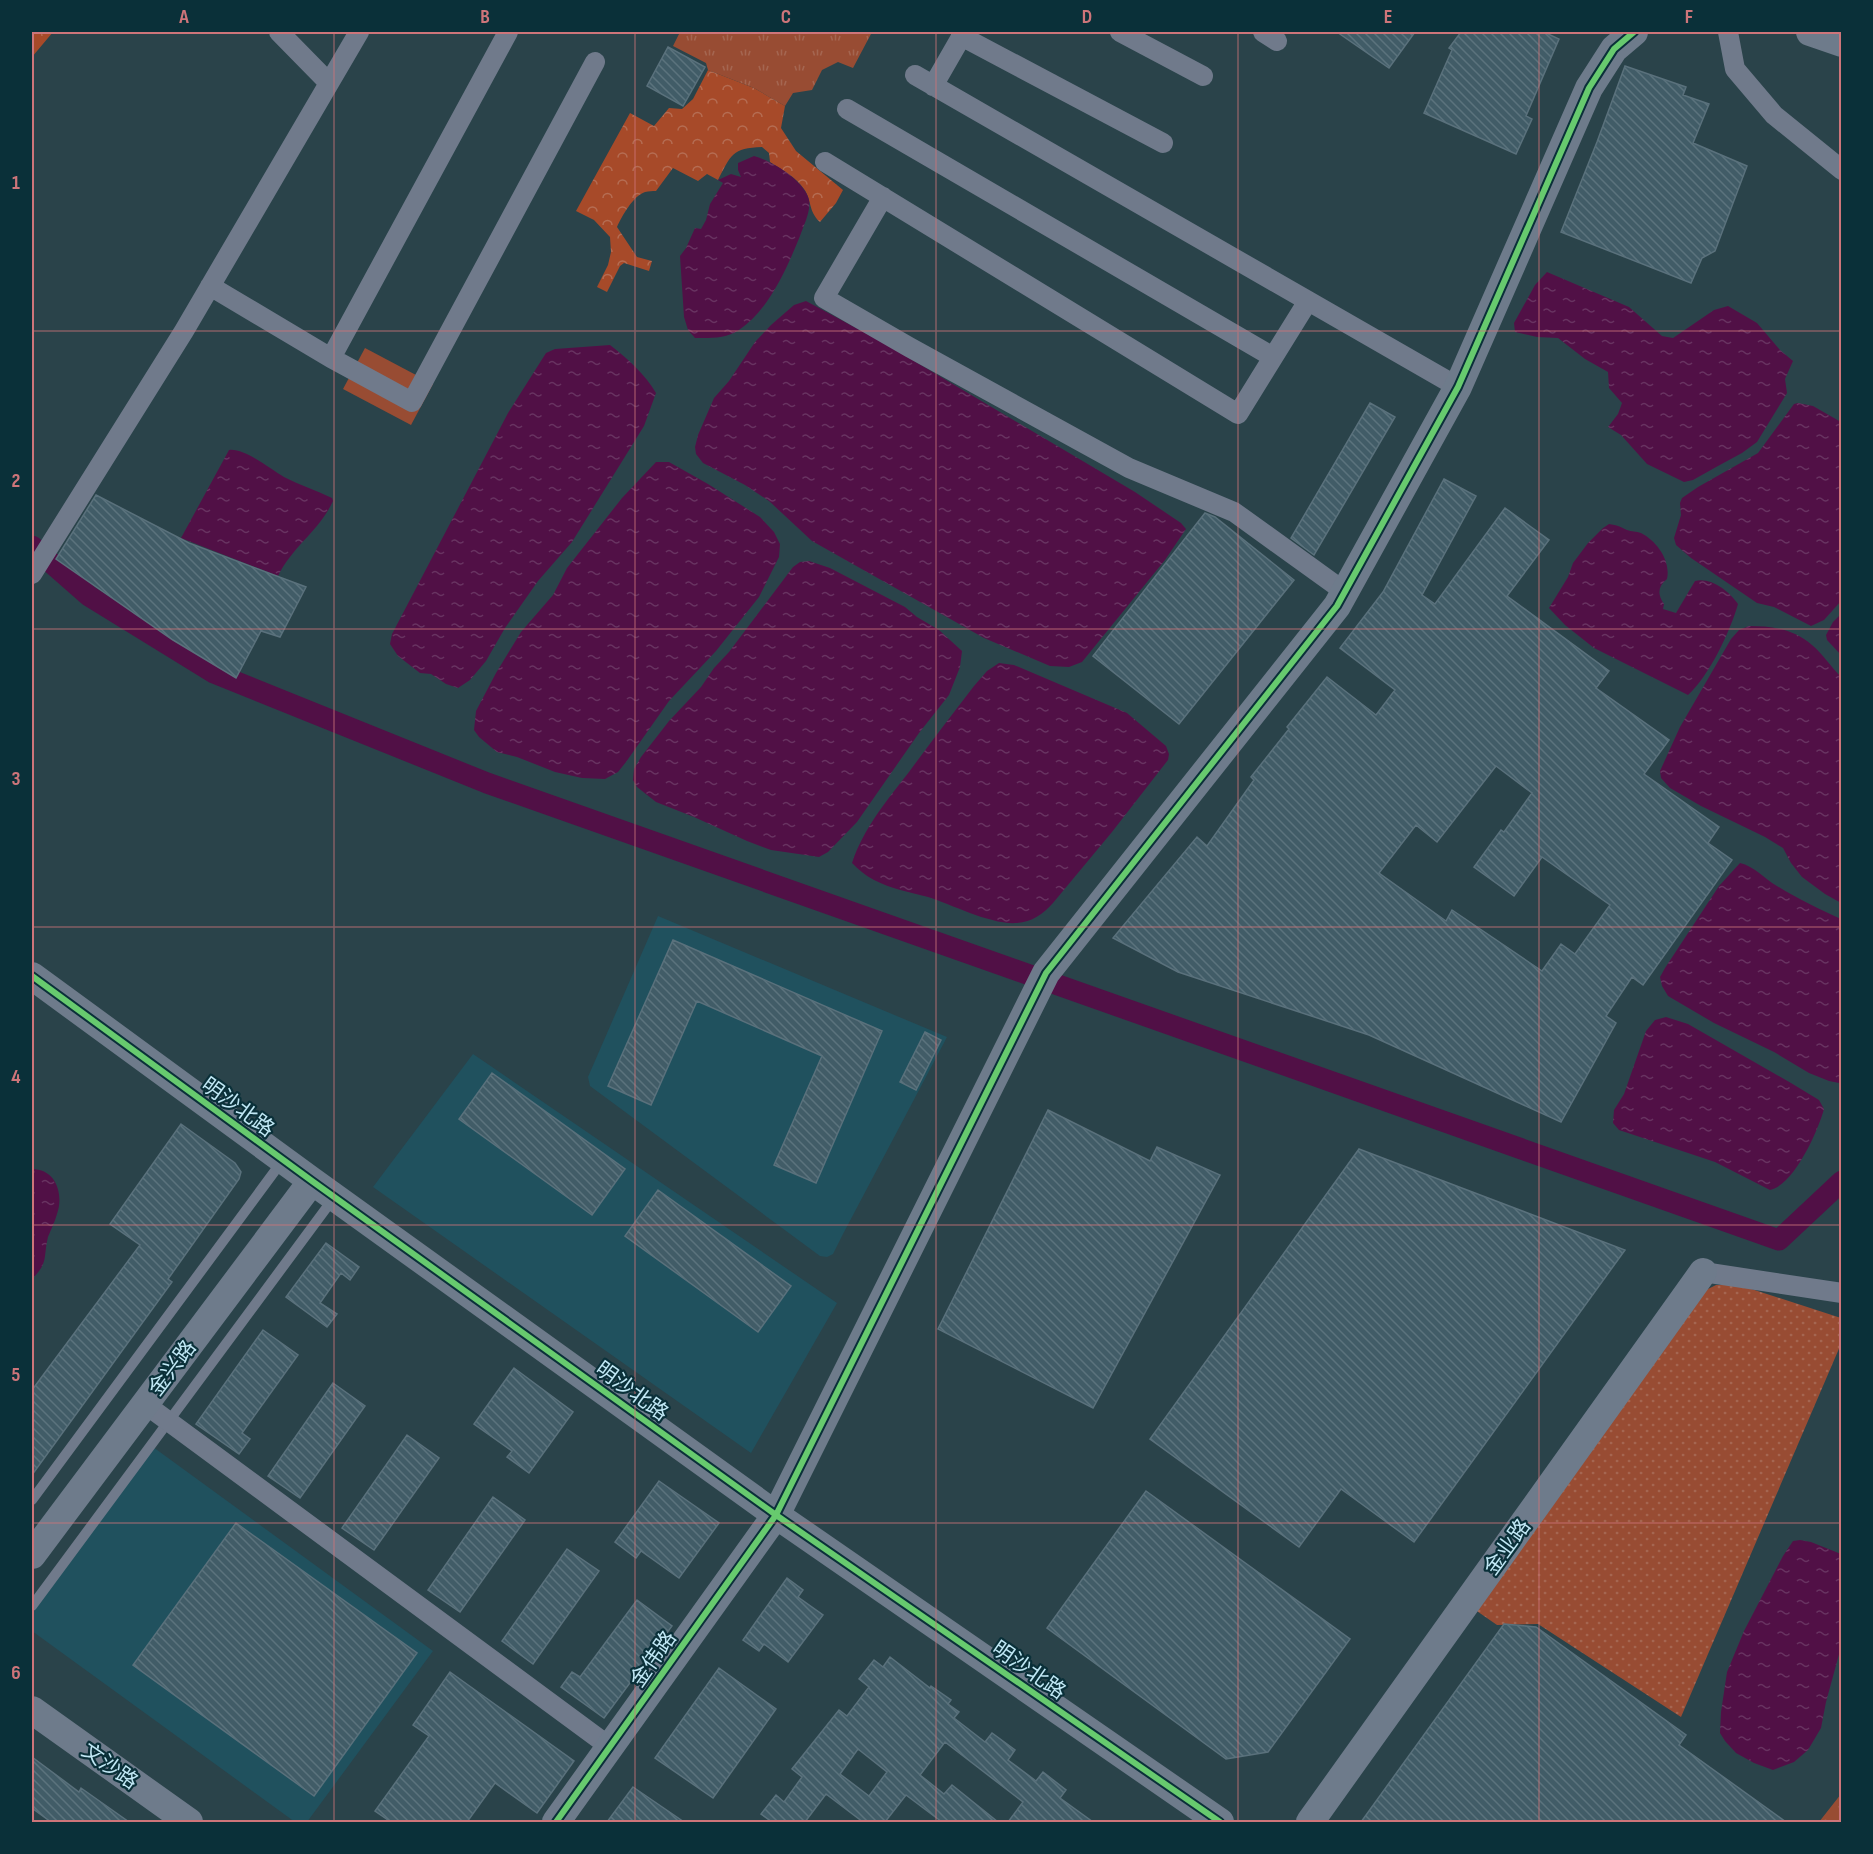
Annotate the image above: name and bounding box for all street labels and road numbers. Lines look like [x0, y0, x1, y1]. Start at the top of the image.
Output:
street label: 明沙北路 [196, 1073, 279, 1142]
street label: 金兴路 [143, 1336, 201, 1401]
street label: 明沙北路 [590, 1357, 673, 1426]
street label: 金业路 [1479, 1514, 1536, 1580]
street label: 金伟路 [625, 1626, 682, 1692]
street label: 明沙北路 [987, 1636, 1070, 1705]
street label: 文沙路 [77, 1738, 143, 1795]

